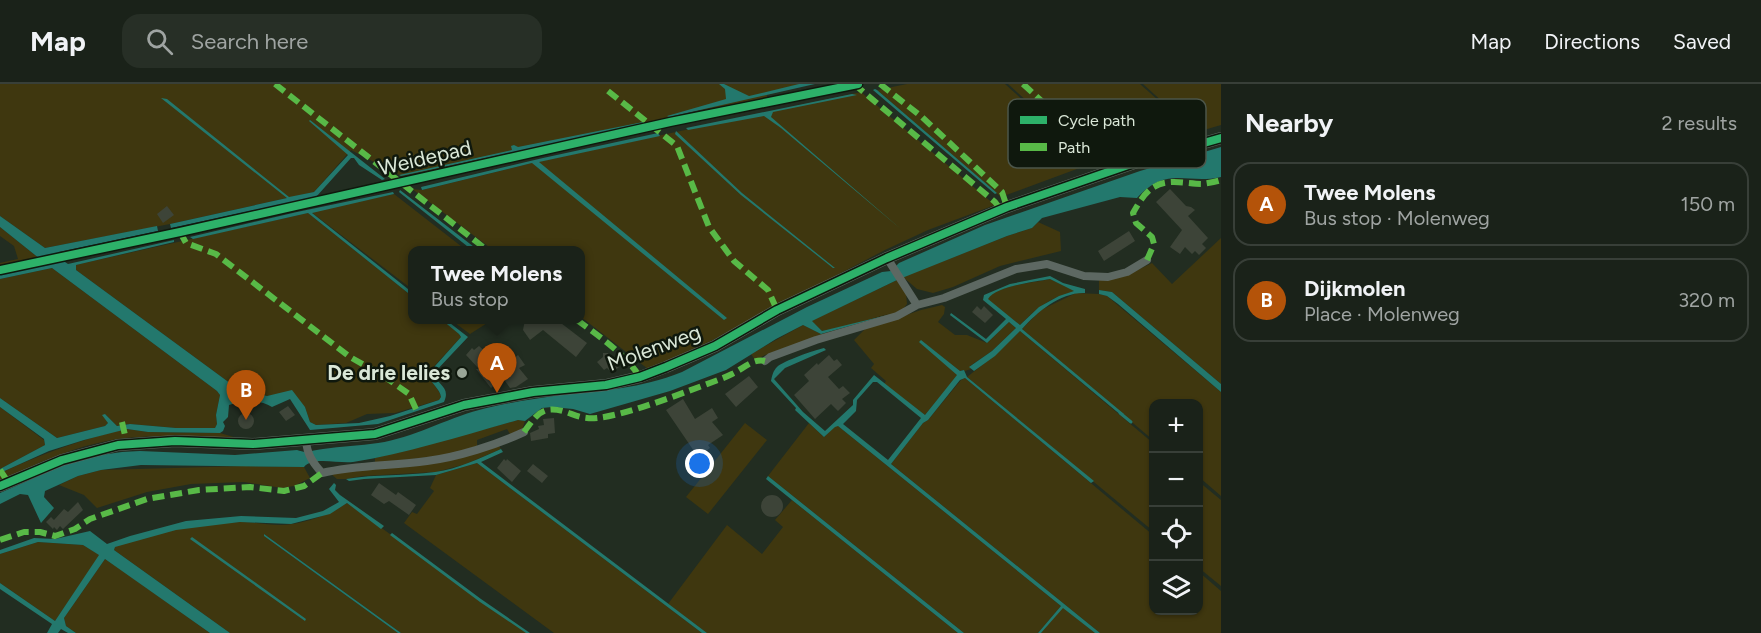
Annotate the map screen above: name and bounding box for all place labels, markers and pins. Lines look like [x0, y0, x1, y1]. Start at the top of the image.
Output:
pin: A [478, 344, 516, 393]
place label: De drie lelies [327, 360, 450, 385]
marker: De drie lelies [455, 366, 469, 380]
pin: B [226, 370, 266, 420]

